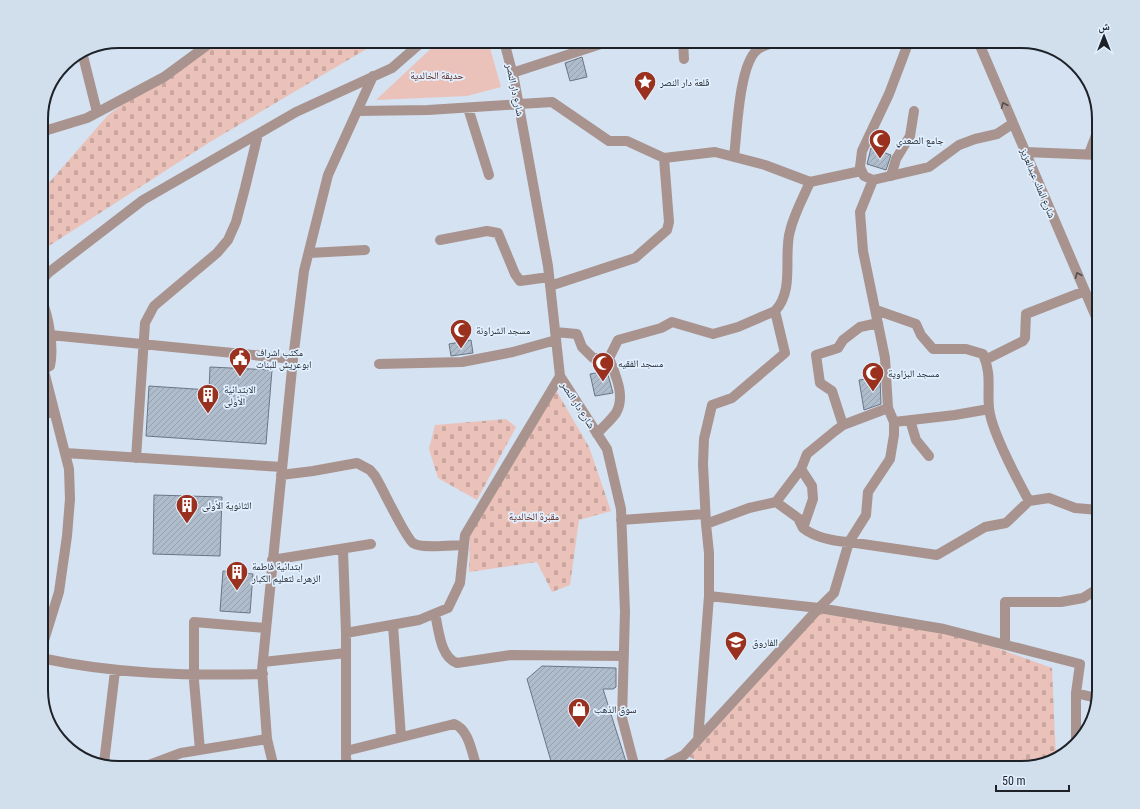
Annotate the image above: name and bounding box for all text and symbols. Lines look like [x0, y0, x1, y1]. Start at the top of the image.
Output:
north arrow [1084, 16, 1124, 56]
text: ش [1098, 20, 1110, 34]
street label: شارع دار النصر [503, 62, 526, 118]
place icon: قلعة دار النصر [632, 69, 658, 102]
park label: حديقة الخالدية [410, 70, 464, 81]
place label: قلعة دار النصر [659, 77, 710, 88]
one-way arrow [1001, 101, 1009, 108]
mosque icon: جامع الصعدي [867, 127, 893, 160]
place label: جامع الصعدي [896, 135, 944, 148]
street label: شارع الملك عبدالعزيز [1017, 145, 1058, 220]
one-way arrow [1075, 272, 1083, 280]
mosque icon: مسجد الشراونة [448, 317, 474, 350]
place label: مسجد الشراونة [476, 325, 531, 336]
public building icon: مكتب اشراف ابوعريش للبنات [227, 345, 253, 378]
place label: مكتب اشراف ابوعريش للبنات [256, 347, 311, 371]
mosque icon: مسجد الفقيه [590, 350, 616, 383]
place label: مسجد الفقيه [618, 358, 664, 369]
mosque icon: مسجد البزاوية [860, 360, 886, 393]
place label: مسجد البزاوية [888, 368, 940, 379]
street label: شارع دار النصر [558, 379, 597, 431]
building icon: الابتدائية الأولى [195, 382, 221, 415]
place label: الابتدائية الأولى [224, 384, 256, 408]
building icon: الثانوية الأولى [174, 492, 200, 525]
place label: الثانوية الأولى [202, 500, 252, 512]
park label: مقبرة الخالدية [509, 511, 560, 522]
building icon: ابتدائية فاطمة الزهراء لتعليم الكبار [224, 559, 250, 592]
place label: ابتدائية فاطمة الزهراء لتعليم الكبار [251, 561, 321, 586]
school or university icon: الفاروق [723, 629, 749, 662]
place label: الفاروق [752, 637, 778, 649]
shop icon: سوق الذهب [566, 696, 592, 729]
place label: سوق الذهب [594, 704, 637, 716]
scale bar [996, 767, 1069, 793]
text: 50 m [1002, 774, 1026, 788]

